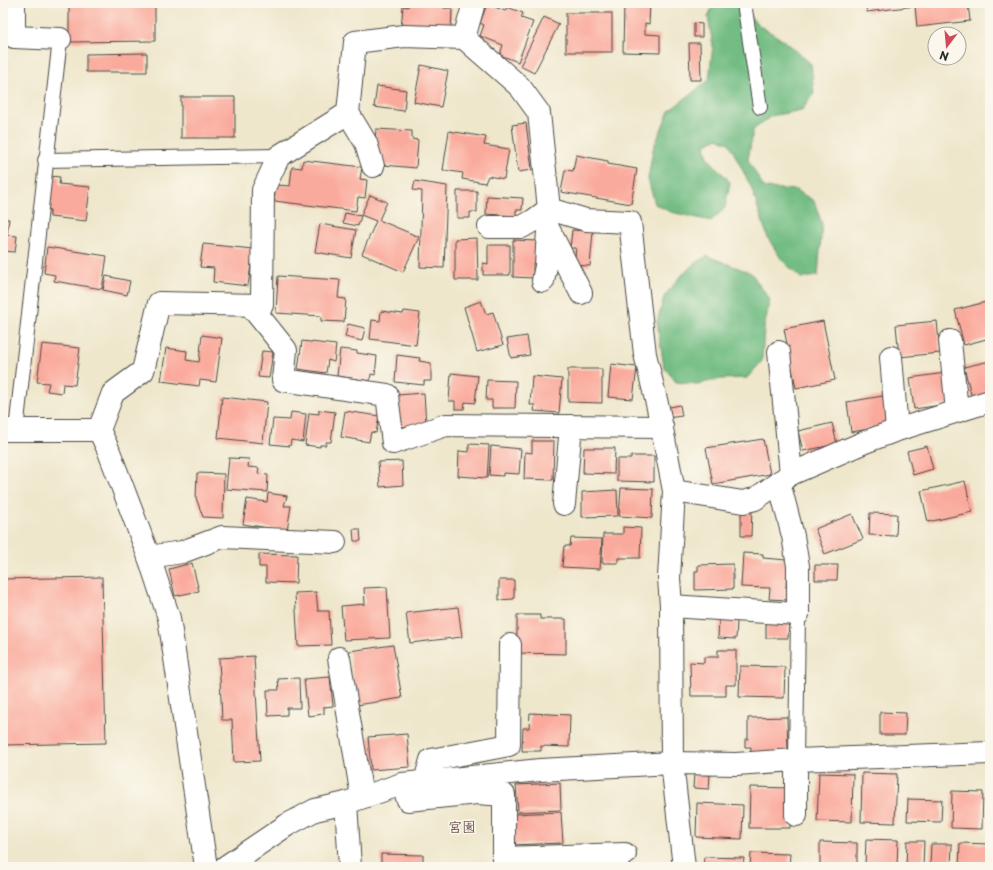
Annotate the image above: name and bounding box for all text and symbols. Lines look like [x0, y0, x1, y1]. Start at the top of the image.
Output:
north arrow [927, 26, 967, 66]
text: N [937, 47, 951, 65]
district label: 宮園 [448, 816, 476, 837]

